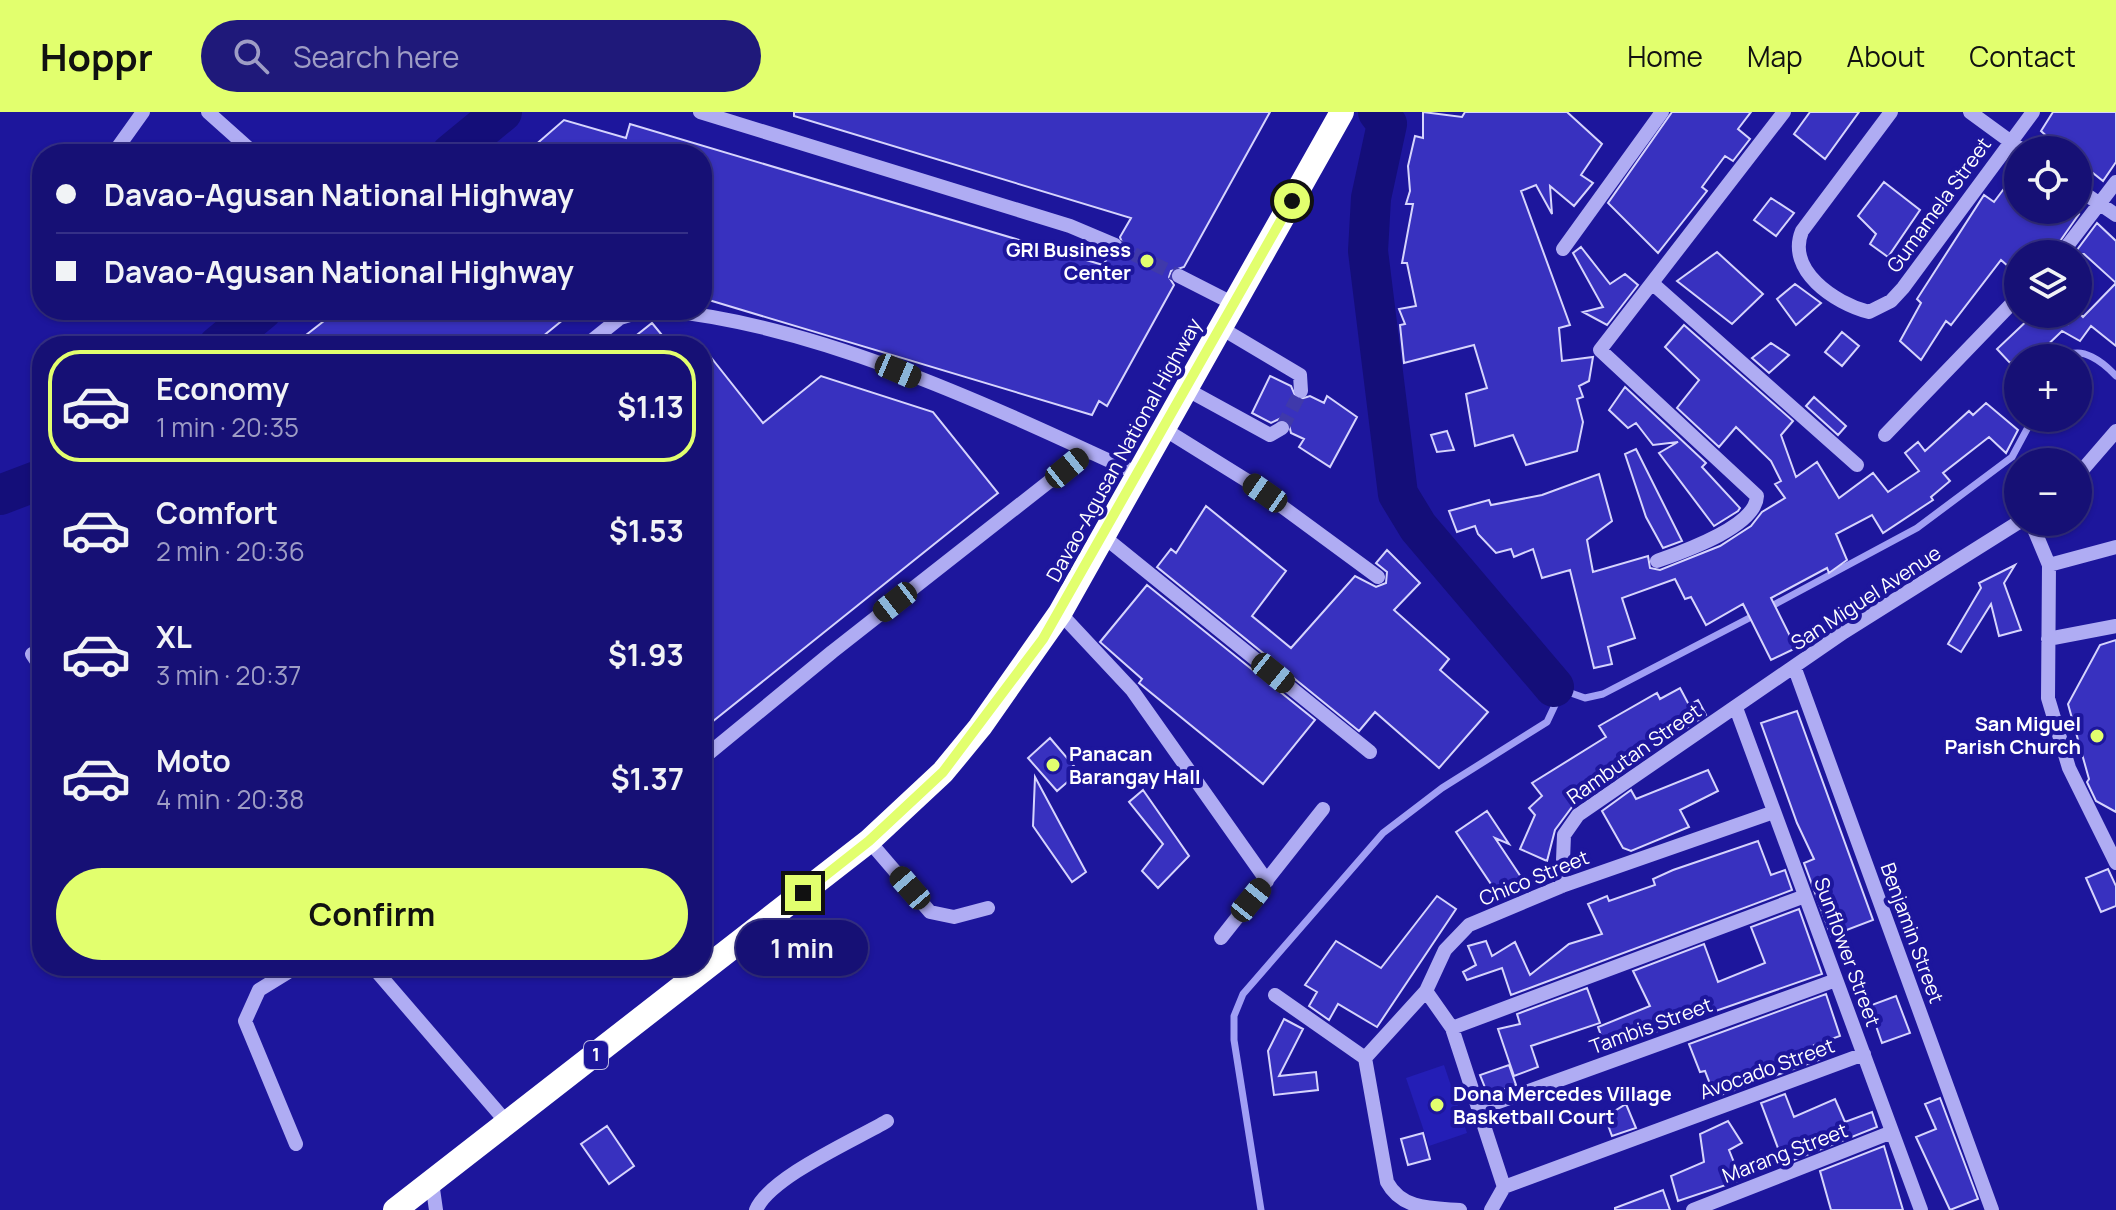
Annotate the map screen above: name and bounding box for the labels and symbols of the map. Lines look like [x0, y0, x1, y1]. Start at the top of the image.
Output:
street label: Gumamela Street [1880, 132, 1997, 278]
route start [1274, 183, 1310, 219]
place label: GRI Business Center [1006, 236, 1131, 286]
marker: GRI Business Center [1138, 252, 1156, 270]
street label: Davao-Agusan National Highway [1040, 313, 1208, 586]
car [871, 351, 925, 391]
car [1041, 444, 1093, 492]
car [1238, 469, 1292, 517]
street label: San Miguel Avenue [1786, 539, 1946, 656]
car [869, 578, 921, 626]
car [1247, 649, 1299, 697]
street label: Rambutan Street [1561, 697, 1706, 810]
place label: San Miguel Parish Church [1944, 710, 2081, 760]
marker: San Miguel Parish Church [2088, 727, 2106, 745]
place label: Panacan Barangay Hall [1069, 740, 1201, 790]
marker: Panacan Barangay Hall [1044, 756, 1062, 774]
street label: Chico Street [1475, 843, 1593, 912]
street label: Benjamin Street [1874, 859, 1950, 1007]
car [885, 862, 935, 914]
car [1227, 874, 1275, 926]
street label: Sunflower Street [1808, 874, 1887, 1030]
route end [785, 875, 821, 911]
callout: 1 min [737, 921, 869, 977]
street label: Tambis Street [1586, 991, 1716, 1060]
street label: Avocado Street [1695, 1032, 1838, 1105]
road number: 1 [584, 1041, 608, 1069]
place label: Dona Mercedes Village Basketball Court [1453, 1080, 1672, 1130]
marker: Dona Mercedes Village Basketball Court [1428, 1096, 1446, 1114]
street label: Marang Street [1718, 1116, 1851, 1189]

